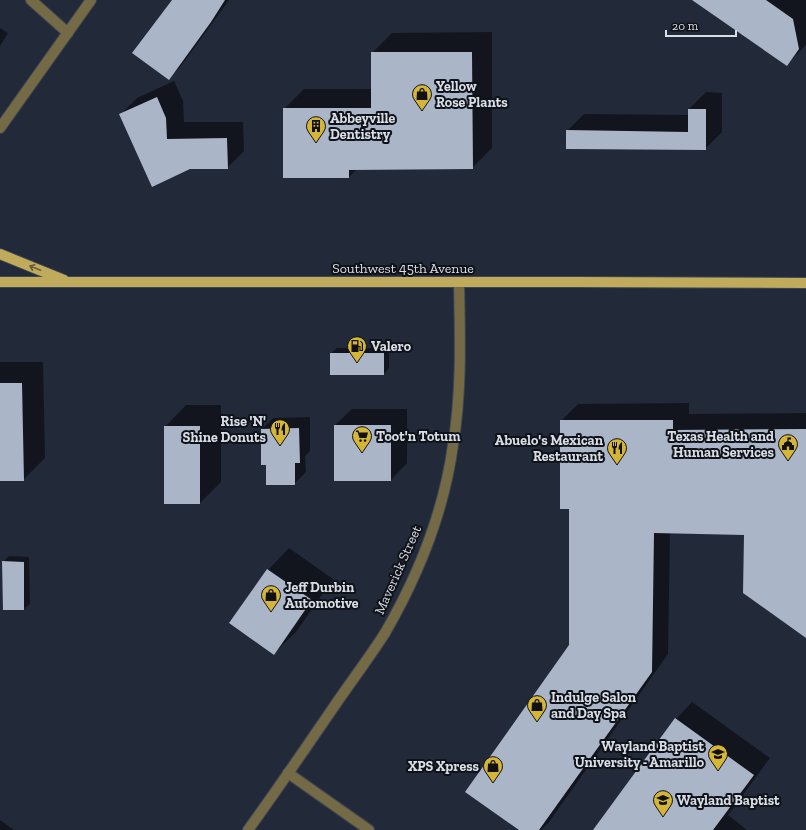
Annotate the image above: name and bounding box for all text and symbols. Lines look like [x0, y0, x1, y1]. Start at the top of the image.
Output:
scale bar [666, 12, 736, 38]
text: 20 m [672, 19, 699, 33]
place label: Yellow Rose Plants [436, 78, 508, 111]
shop icon: Yellow Rose Plants [411, 83, 433, 111]
place label: Abbeyville Dentistry [330, 110, 396, 143]
building icon: Abbeyville Dentistry [305, 115, 327, 143]
street label: Southwest 45th Avenue [332, 260, 474, 277]
one-way arrow [29, 264, 41, 272]
fuel station icon: Valero [346, 335, 368, 363]
place label: Valero [371, 338, 412, 355]
place label: Rise 'N' Shine Donuts [183, 413, 267, 446]
restaurant icon: Rise 'N' Shine Donuts [269, 418, 291, 446]
supermarket icon: Toot'n Totum [351, 425, 373, 453]
place label: Toot'n Totum [376, 428, 461, 445]
place label: Texas Health and Human Services [667, 428, 775, 461]
place label: Abuelo's Mexican Restaurant [495, 432, 604, 465]
public building icon: Texas Health and Human Services [777, 433, 799, 461]
restaurant icon: Abuelo's Mexican Restaurant [606, 437, 628, 465]
street label: Maverick Street [371, 522, 426, 617]
place label: Jeff Durbin Automotive [285, 579, 359, 612]
shop icon: Jeff Durbin Automotive [260, 584, 282, 612]
place label: Indulge Salon and Day Spa [551, 689, 637, 722]
shop icon: Indulge Salon and Day Spa [526, 694, 548, 722]
place label: Wayland Baptist University - Amarillo [575, 738, 705, 771]
school or university icon: Wayland Baptist University - Amarillo [707, 743, 729, 771]
shop icon: XPS Xpress [482, 755, 504, 783]
place label: XPS Xpress [408, 758, 480, 775]
school or university icon: Wayland Baptist [652, 789, 674, 817]
place label: Wayland Baptist [677, 792, 780, 809]

